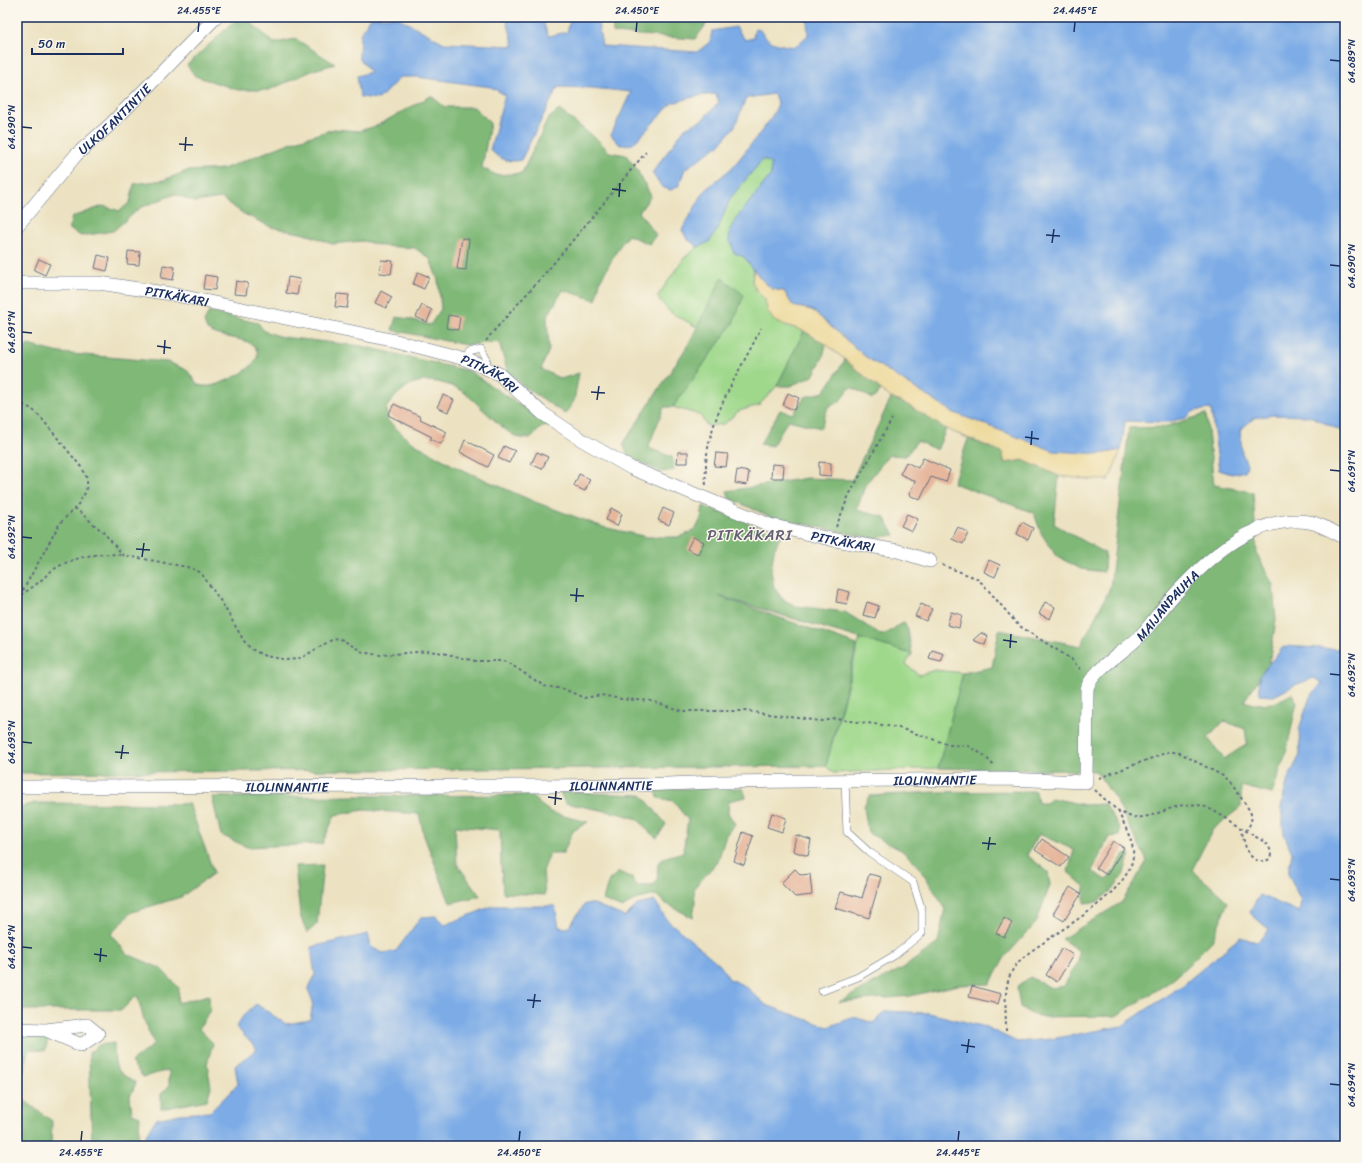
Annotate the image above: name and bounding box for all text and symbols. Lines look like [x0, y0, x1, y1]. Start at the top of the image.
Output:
text: 24.455°E [177, 2, 222, 20]
text: 24.450°E [615, 2, 660, 20]
text: 24.445°E [1053, 2, 1098, 20]
scale bar [32, 30, 123, 56]
text: 50 m [38, 33, 65, 55]
text: 64.689°N [1343, 39, 1361, 83]
street label: ULKOFANTINTIE [72, 77, 157, 160]
text: 64.690°N [3, 105, 21, 149]
text: 64.690°N [1343, 244, 1361, 288]
street label: PITKÄKARI [143, 279, 211, 313]
text: 64.691°N [3, 311, 21, 353]
street label: PITKÄKARI [457, 347, 525, 399]
text: 64.691°N [1343, 450, 1361, 492]
text: 64.692°N [3, 515, 21, 559]
district label: PITKÄKARI [707, 522, 793, 548]
street label: PITKÄKARI [809, 523, 877, 558]
street label: MAIJANPAUHA [1129, 564, 1204, 646]
text: 64.692°N [1343, 653, 1361, 697]
text: 64.693°N [3, 720, 21, 764]
street label: ILOLINNANTIE [892, 768, 977, 792]
street label: ILOLINNANTIE [568, 773, 654, 797]
street label: ILOLINNANTIE [244, 775, 329, 798]
text: 64.693°N [1343, 858, 1361, 902]
text: 64.694°N [3, 925, 21, 969]
text: 64.694°N [1343, 1063, 1361, 1107]
text: 24.455°E [59, 1144, 104, 1162]
text: 24.450°E [497, 1144, 542, 1162]
text: 24.445°E [936, 1144, 981, 1162]

